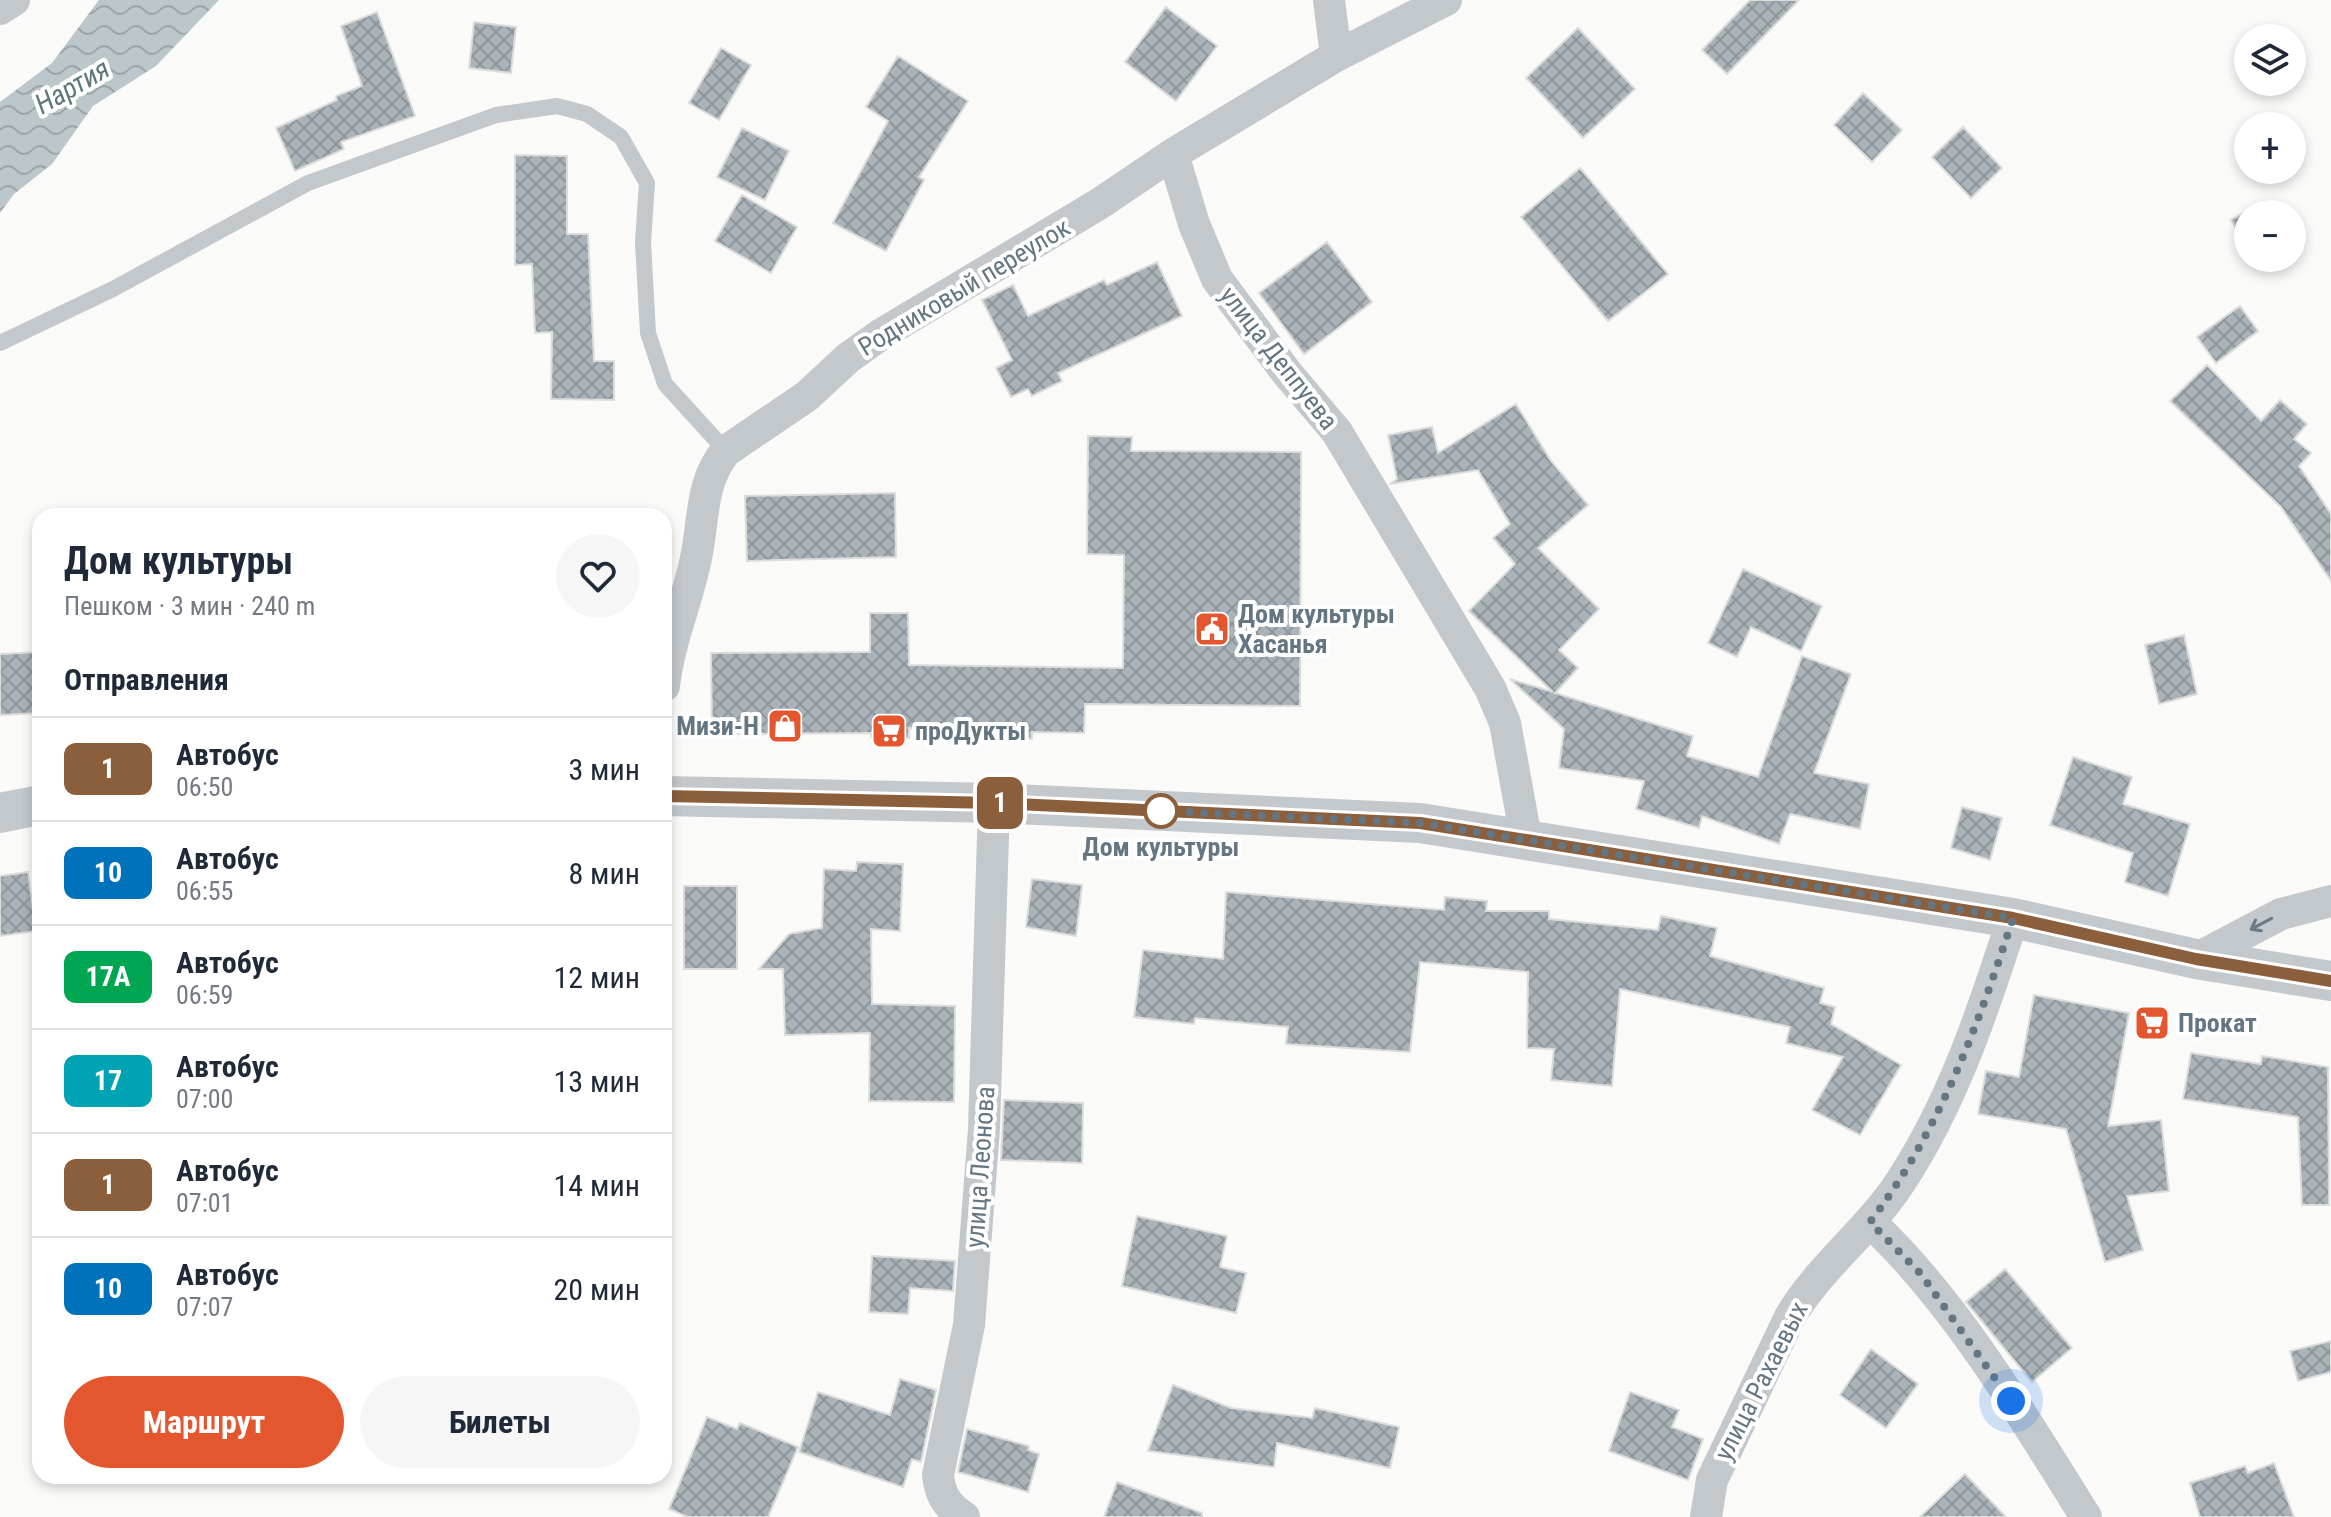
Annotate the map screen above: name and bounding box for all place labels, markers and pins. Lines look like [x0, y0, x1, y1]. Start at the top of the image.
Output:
place label: Дом культуры Хасанья [1238, 599, 1395, 659]
public building icon: Дом культуры Хасанья [1193, 610, 1231, 648]
shop icon: Мизи-Н [766, 707, 804, 745]
place label: Мизи-Н [676, 711, 759, 741]
supermarket icon: проДукты [870, 712, 908, 750]
place label: проДукты [915, 716, 1026, 746]
marker: Дом культуры [1144, 794, 1178, 828]
place label: Дом культуры [1083, 832, 1239, 862]
supermarket icon: Прокат [2133, 1004, 2171, 1042]
place label: Прокат [2178, 1008, 2257, 1038]

